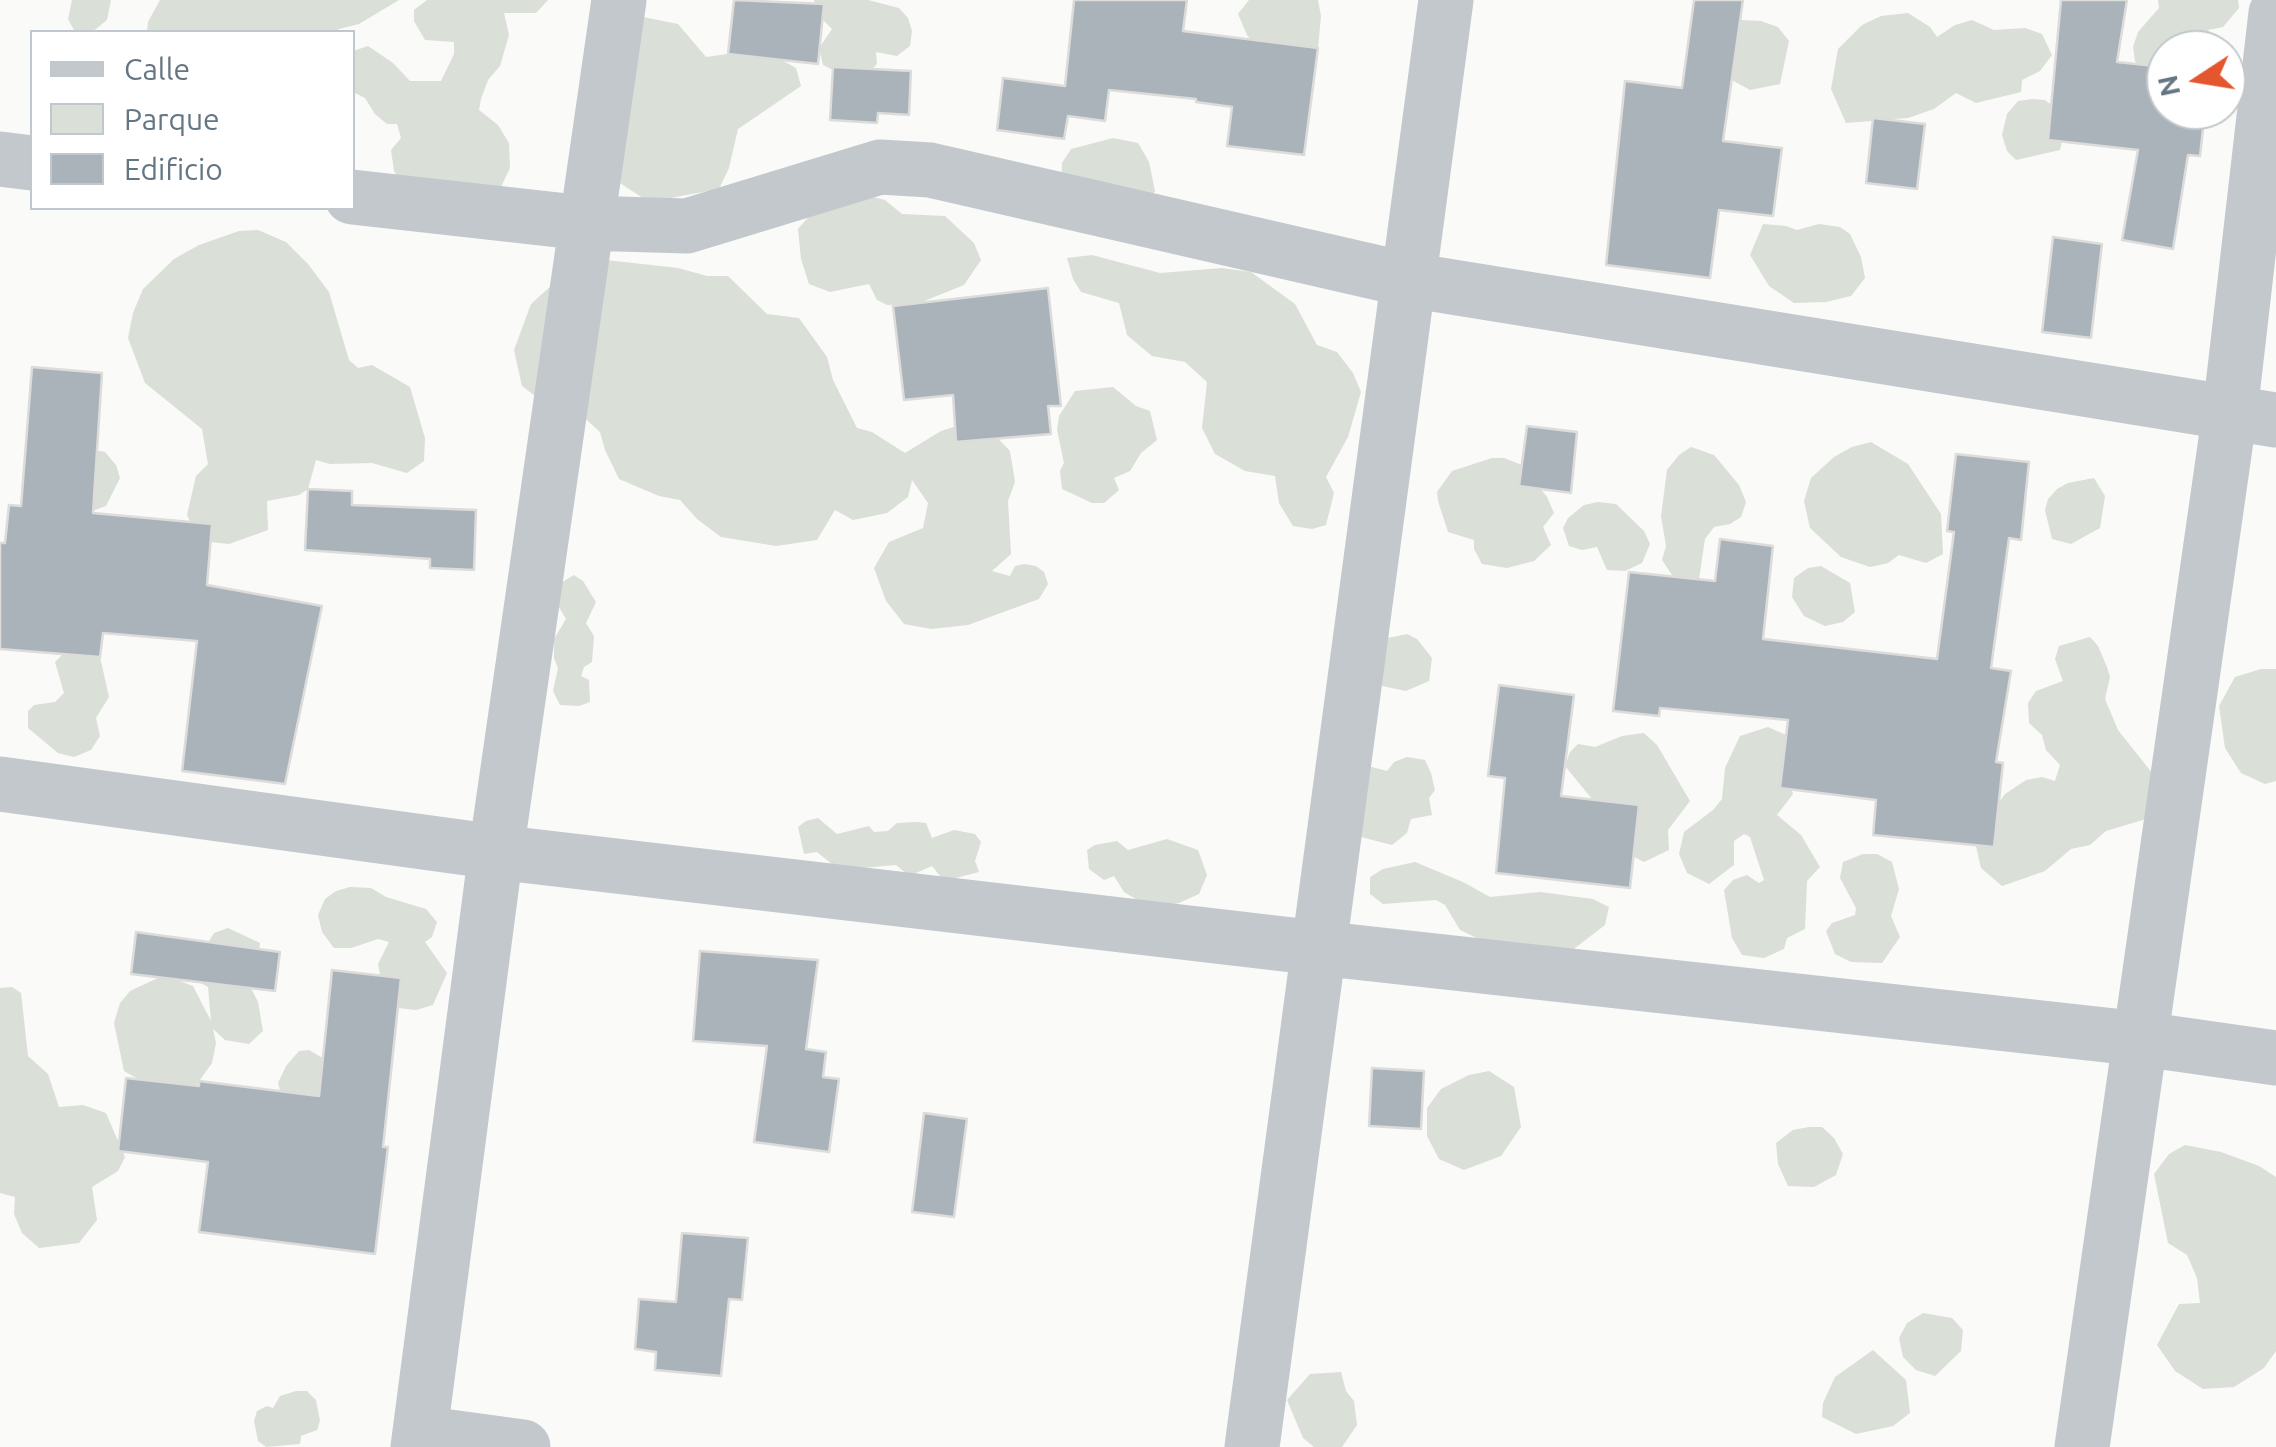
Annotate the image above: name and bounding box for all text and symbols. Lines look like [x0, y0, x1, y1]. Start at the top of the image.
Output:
legend [30, 30, 355, 210]
north arrow [2146, 30, 2246, 130]
text: Calle [124, 52, 190, 86]
text: N [2151, 72, 2185, 99]
text: Parque [124, 102, 220, 136]
text: Edificio [124, 152, 223, 186]

